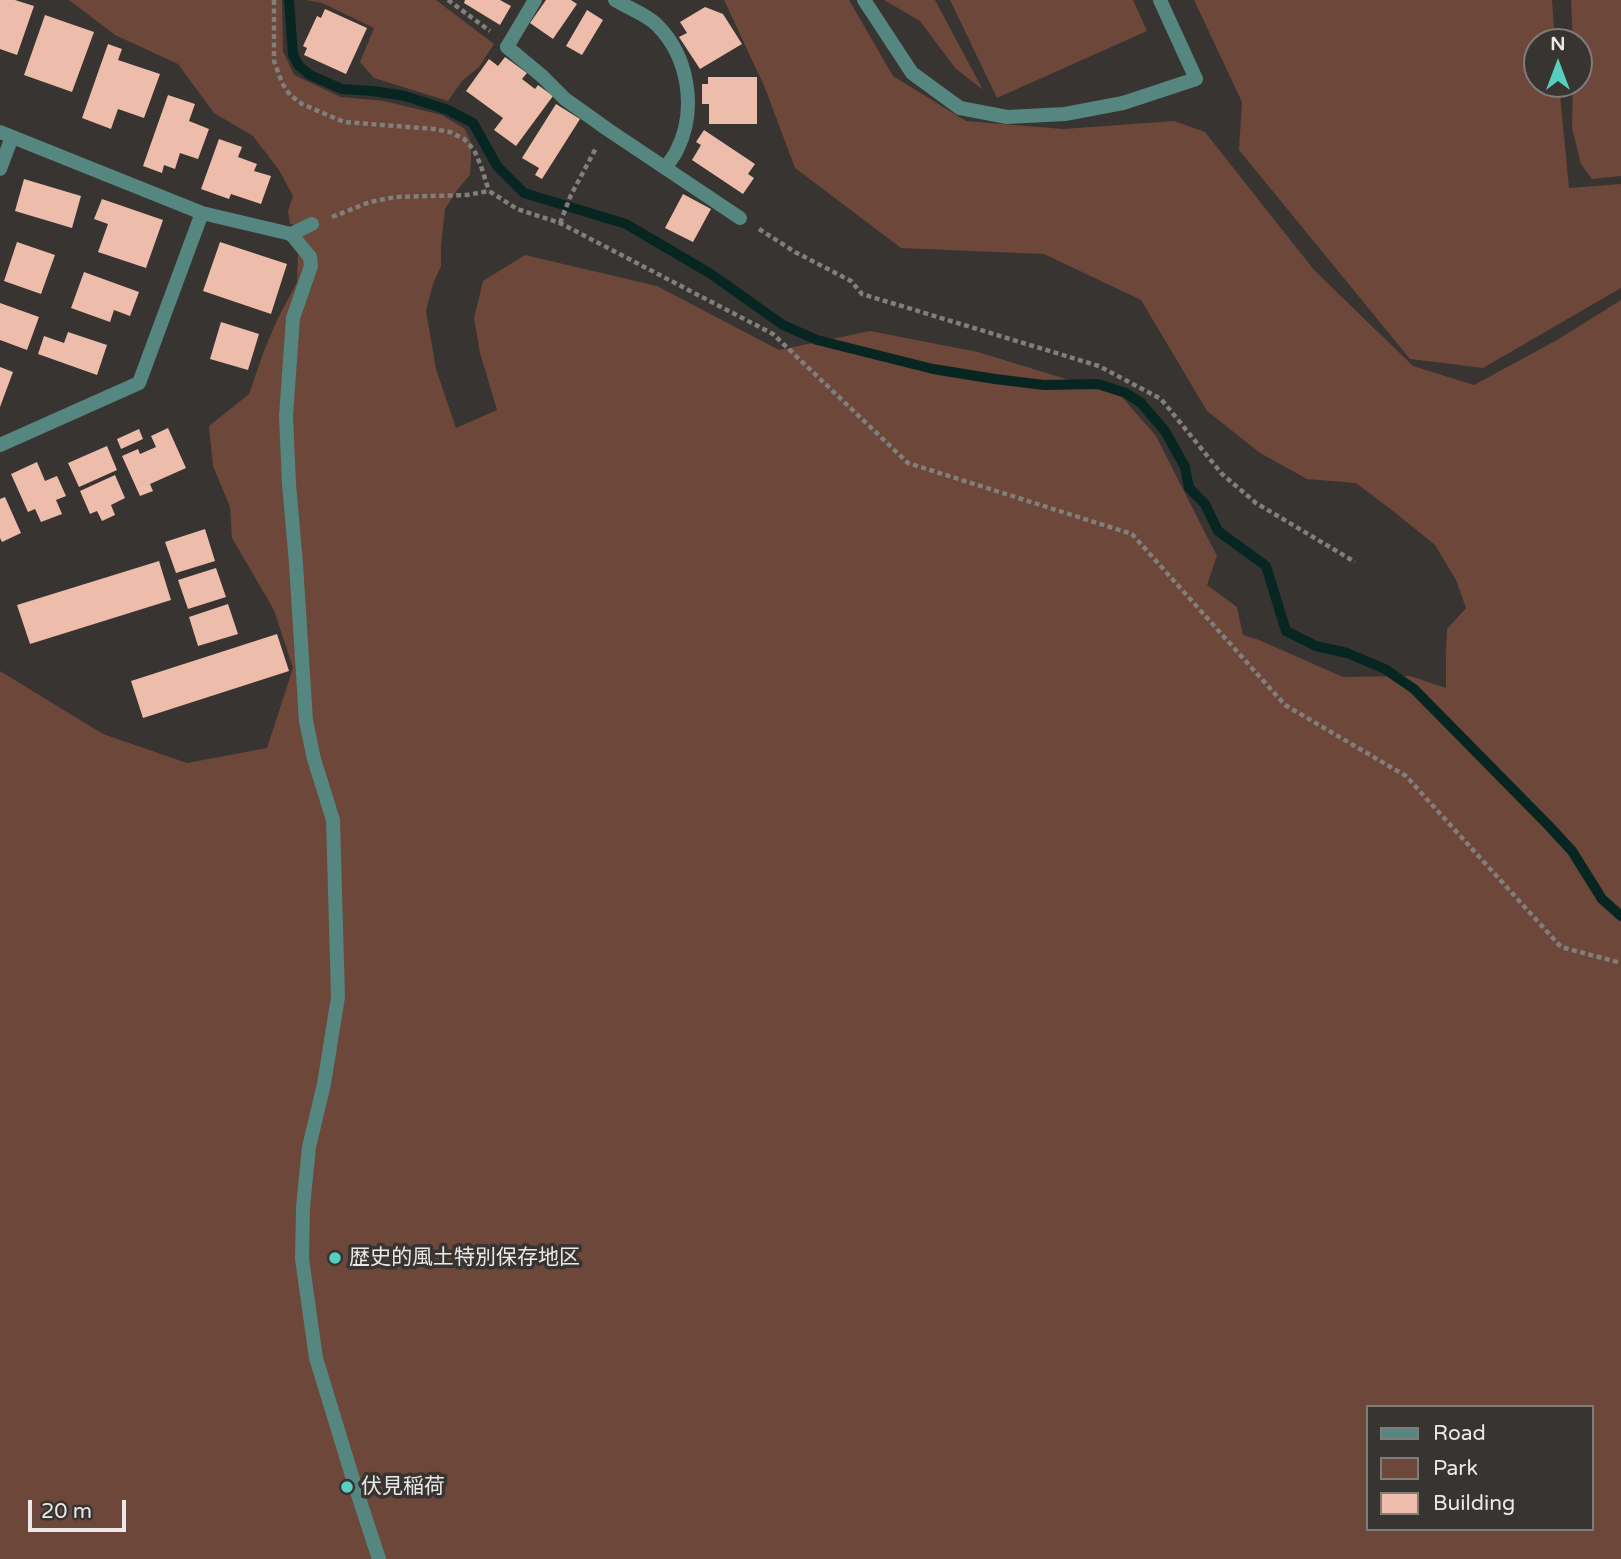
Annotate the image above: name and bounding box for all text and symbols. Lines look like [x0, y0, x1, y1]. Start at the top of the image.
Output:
north arrow [1523, 28, 1593, 98]
text: N [1550, 33, 1566, 55]
place label: 歴史的風土特別保存地区 [349, 1245, 580, 1271]
marker: 歴史的風土特別保存地区 [327, 1250, 343, 1266]
legend [1366, 1405, 1593, 1531]
text: Road [1433, 1421, 1486, 1446]
text: Park [1433, 1456, 1478, 1481]
place label: 伏見稲荷 [361, 1474, 445, 1500]
marker: 伏見稲荷 [339, 1479, 355, 1495]
scale bar [32, 1486, 130, 1530]
text: Building [1433, 1491, 1515, 1516]
text: 20 m [41, 1499, 92, 1524]

